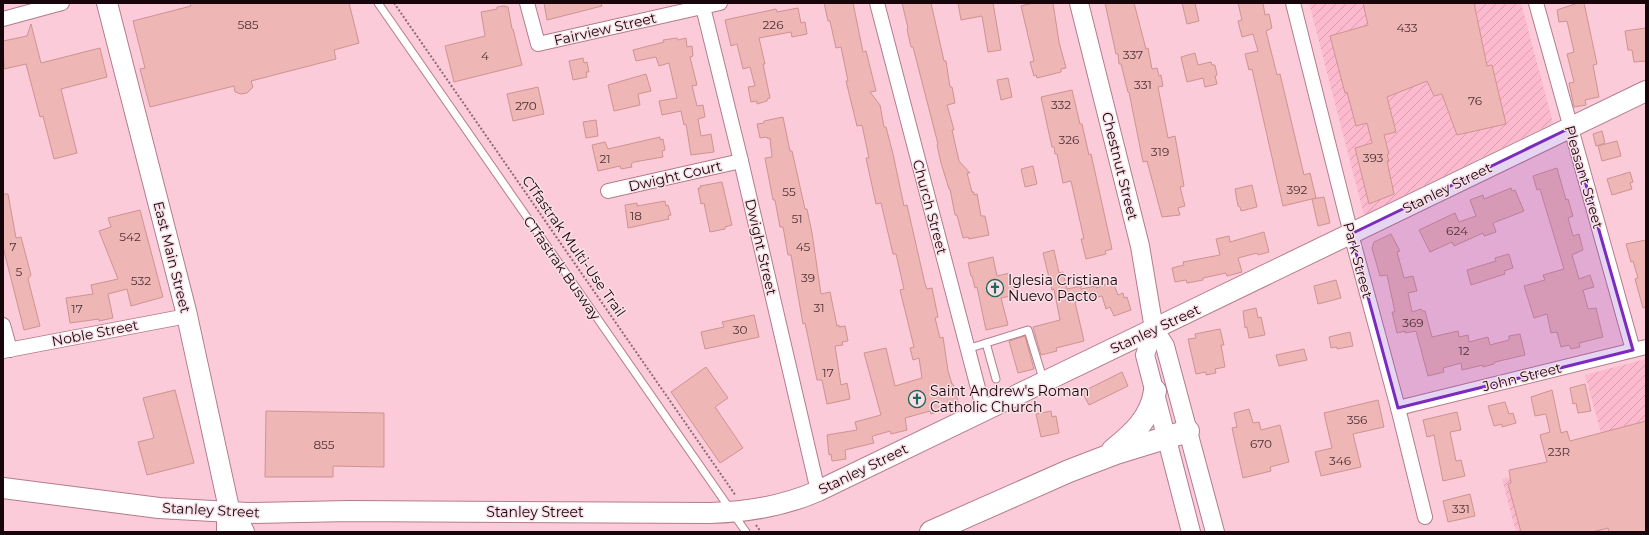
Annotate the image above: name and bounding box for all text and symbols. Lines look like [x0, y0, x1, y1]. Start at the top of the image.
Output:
street label: Fairview Street [552, 8, 658, 50]
house number: 585 [237, 17, 259, 32]
house number: 226 [763, 17, 783, 32]
house number: 433 [1396, 20, 1418, 35]
house number: 337 [1123, 47, 1143, 62]
house number: 4 [481, 48, 489, 63]
house number: 331 [1134, 77, 1152, 92]
house number: 76 [1468, 93, 1482, 108]
house number: 332 [1051, 97, 1071, 112]
house number: 270 [515, 98, 537, 113]
street label: Chestnut Street [1098, 110, 1142, 222]
street label: Pleasant Street [1561, 123, 1607, 231]
house number: 326 [1059, 132, 1079, 147]
house number: 319 [1151, 144, 1169, 159]
house number: 393 [1363, 150, 1384, 165]
house number: 21 [599, 151, 611, 166]
street label: Dwight Court [627, 156, 724, 195]
street label: Church Street [909, 158, 951, 257]
street label: Stanley Street [1399, 158, 1495, 217]
street label: CTfastrak Multi-Use Trail [518, 172, 630, 320]
house number: 392 [1287, 182, 1308, 197]
house number: 55 [782, 184, 796, 199]
street label: Dwight Street [741, 197, 781, 297]
street label: East Main Street [149, 199, 195, 315]
house number: 18 [630, 208, 642, 223]
house number: 51 [791, 211, 803, 226]
street label: CTfastrak Busway [519, 213, 605, 324]
street label: Park Street [1339, 220, 1377, 300]
house number: 624 [1446, 223, 1468, 238]
house number: 542 [119, 229, 141, 244]
house number: 7 [9, 239, 17, 254]
house number: 45 [796, 239, 811, 254]
house number: 5 [16, 264, 23, 279]
house number: 39 [801, 270, 815, 285]
place label: Iglesia Cristiana Nuevo Pacto [1008, 271, 1118, 305]
house number: 532 [131, 273, 151, 288]
church icon: Iglesia Cristiana Nuevo Pacto [985, 278, 1005, 298]
house number: 31 [813, 300, 825, 315]
street label: Stanley Street [1107, 300, 1203, 358]
house number: 17 [71, 301, 83, 316]
house number: 369 [1402, 315, 1424, 330]
street label: Noble Street [50, 316, 140, 350]
house number: 30 [733, 322, 747, 337]
house number: 12 [1458, 343, 1470, 358]
street label: John Street [1480, 358, 1564, 396]
house number: 17 [822, 365, 834, 380]
place label: Saint Andrew's Roman Catholic Church [930, 382, 1089, 416]
church icon: Saint Andrew's Roman Catholic Church [907, 389, 927, 409]
house number: 356 [1347, 412, 1367, 427]
house number: 670 [1250, 436, 1272, 451]
house number: 855 [313, 437, 335, 452]
street label: Stanley Street [815, 439, 911, 498]
house number: 23R [1548, 444, 1570, 459]
house number: 346 [1329, 453, 1351, 468]
street label: Stanley Street [162, 498, 260, 522]
house number: 331 [1452, 501, 1470, 516]
street label: Stanley Street [486, 503, 584, 521]

